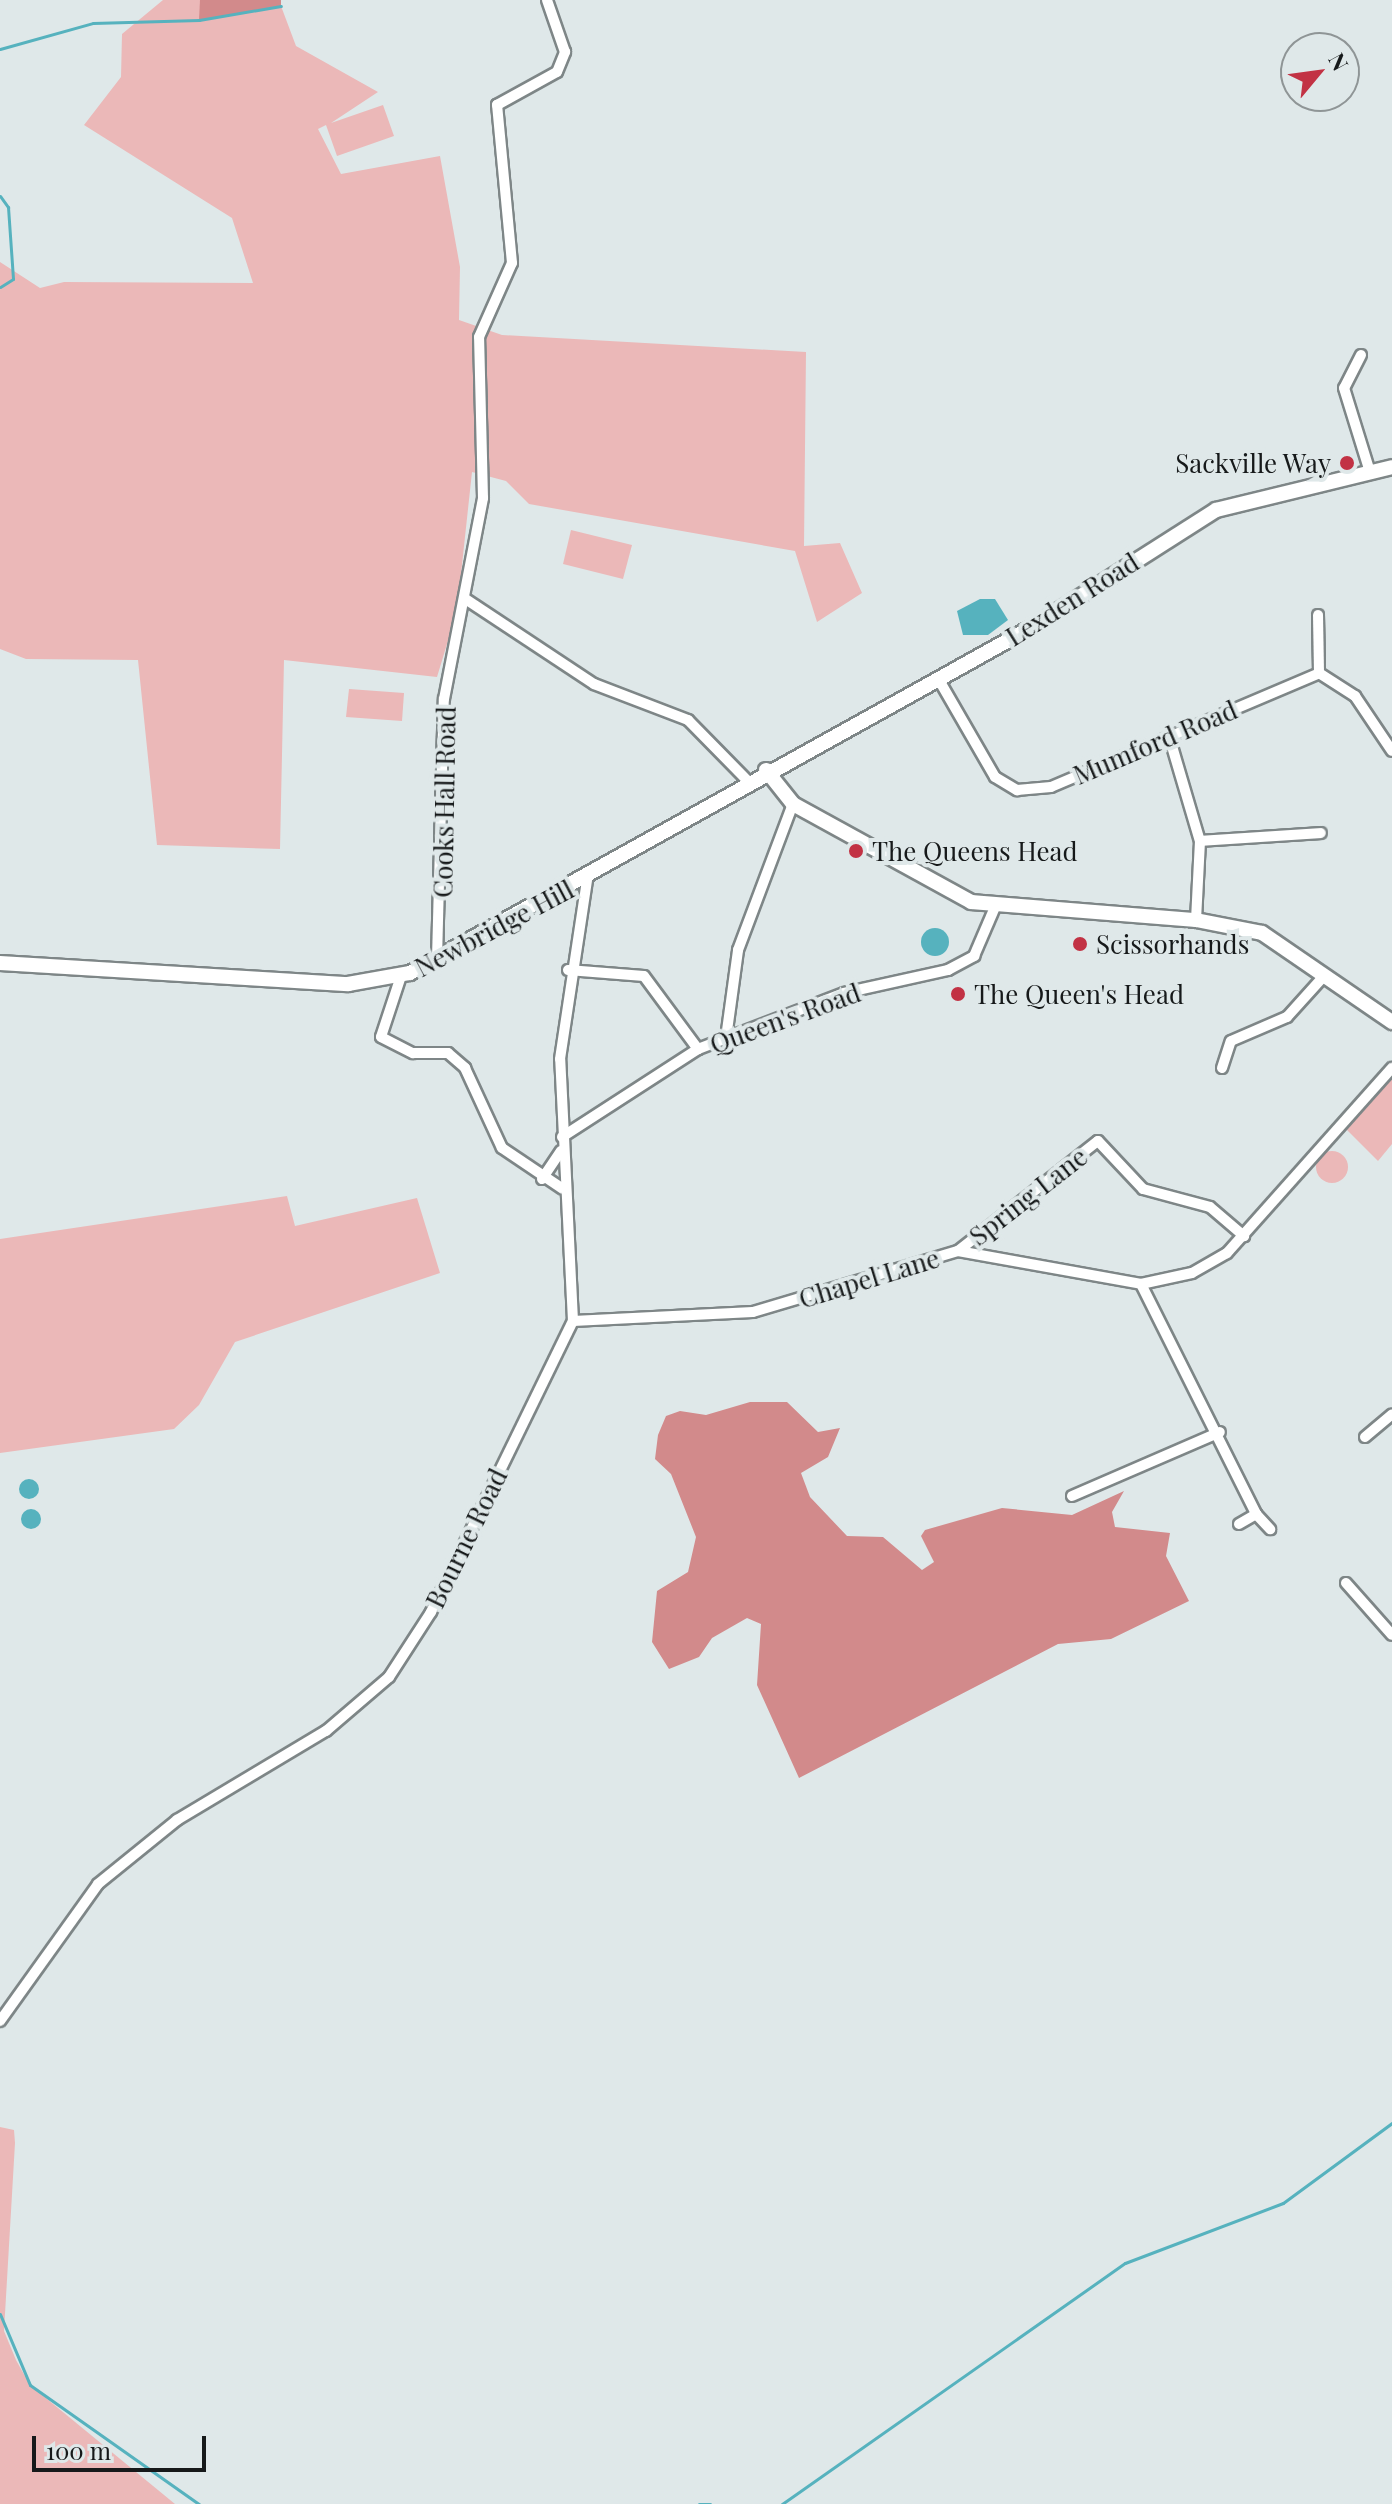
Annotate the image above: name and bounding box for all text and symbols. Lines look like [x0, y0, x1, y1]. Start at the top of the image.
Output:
north arrow [1280, 32, 1360, 112]
text: N [1322, 47, 1356, 76]
place label: Sackville Way [1174, 447, 1331, 479]
marker: Sackville Way [1338, 454, 1356, 472]
street label: Lexden Road [1000, 546, 1144, 652]
street label: Mumford Road [1068, 693, 1242, 791]
street label: Cooks Hall Road [427, 706, 461, 898]
place label: The Queens Head [872, 835, 1078, 867]
marker: The Queens Head [847, 842, 865, 860]
street label: Newbridge Hill [409, 873, 579, 983]
place label: Scissorhands [1096, 928, 1249, 960]
marker: Scissorhands [1071, 935, 1089, 953]
street label: Queen's Road [706, 976, 864, 1060]
place label: The Queen's Head [974, 978, 1184, 1010]
marker: The Queen's Head [949, 985, 967, 1003]
street label: Spring Lane [963, 1140, 1093, 1252]
street label: Chapel Lane [795, 1242, 943, 1314]
street label: Bourne Road [419, 1463, 513, 1613]
scale bar [36, 2420, 210, 2470]
text: 100 m [46, 2434, 111, 2466]

